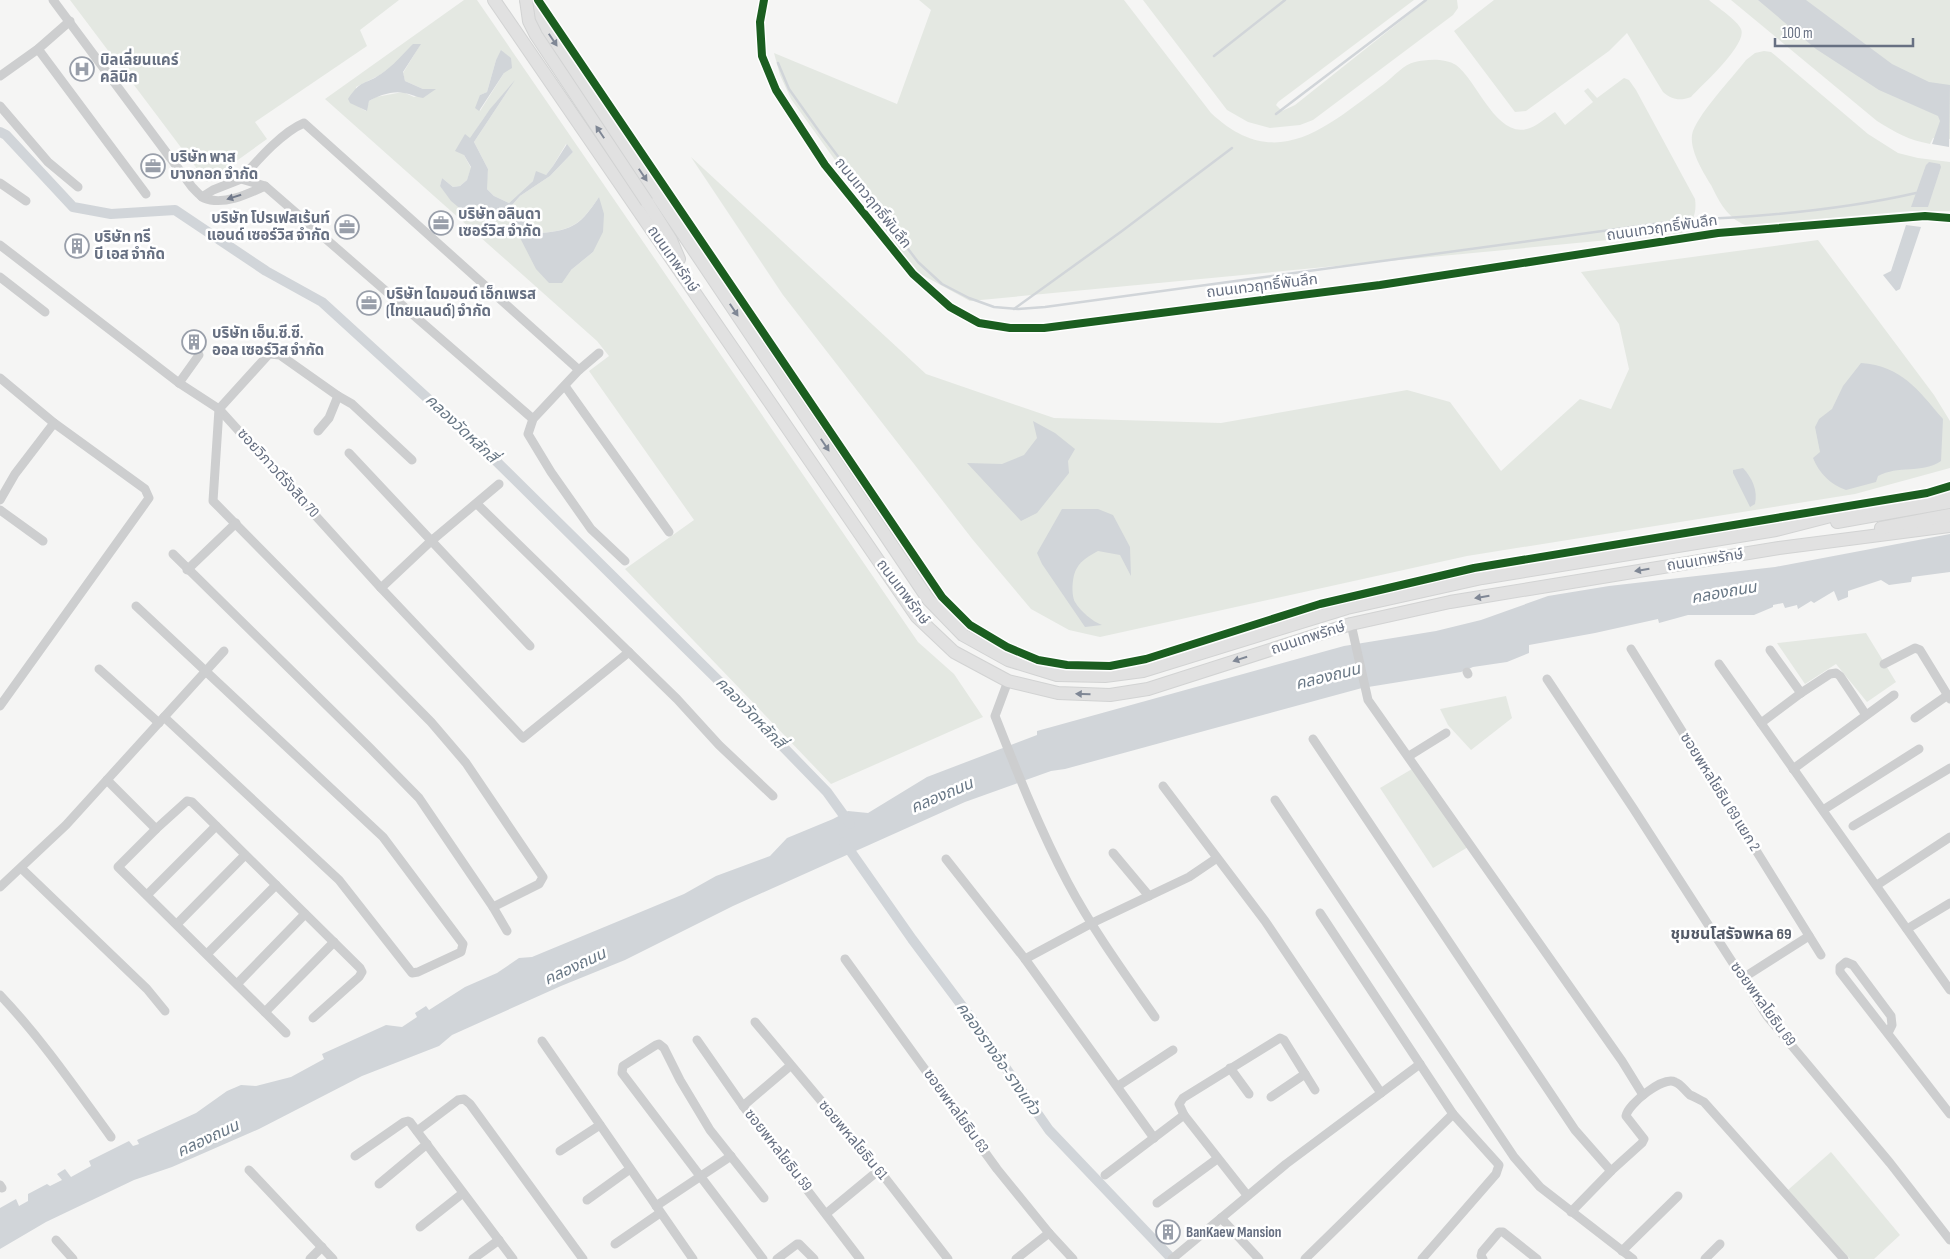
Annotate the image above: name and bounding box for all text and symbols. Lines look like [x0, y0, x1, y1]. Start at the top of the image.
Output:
scale bar [1775, 15, 1912, 47]
text: 100 m [1782, 24, 1813, 43]
one-way arrow [548, 34, 558, 47]
place label: บิลเลี่ยนแคร์ คลินิก [100, 48, 179, 87]
hospital icon: บิลเลี่ยนแคร์ คลินิก [69, 56, 95, 82]
one-way arrow [596, 125, 605, 139]
place label: บริษัท พาส บางกอก จำกัด [170, 148, 258, 184]
office icon: บริษัท พาส บางกอก จำกัด [140, 153, 166, 179]
street label: ถนนเทวฤทธิ์พันลึก [830, 153, 916, 252]
one-way arrow [638, 169, 648, 182]
one-way arrow [227, 194, 242, 202]
place label: บริษัท อลินดา เซอร์วิส จำกัด [458, 205, 541, 241]
place label: บริษัท โปรเฟสเร้นท์ แอนด์ เซอร์วิส จำกัด [207, 209, 330, 245]
office icon: บริษัท อลินดา เซอร์วิส จำกัด [428, 210, 454, 236]
street label: ถนนเทวฤทธิ์พันลึก [1605, 211, 1719, 245]
office icon: บริษัท โปรเฟสเร้นท์ แอนด์ เซอร์วิส จำกัด [334, 214, 360, 240]
street label: ถนนเทพรักษ์ [643, 222, 703, 296]
place label: บริษัท ทรี บี เอส จำกัด [94, 228, 165, 264]
building icon: บริษัท ทรี บี เอส จำกัด [64, 233, 90, 259]
street label: ถนนเทวฤทธิ์พันลึก [1205, 270, 1319, 302]
place label: บริษัท ไดมอนด์ เอ็กเพรส (ไทยแลนด์) จำกัด [386, 285, 536, 321]
office icon: บริษัท ไดมอนด์ เอ็กเพรส (ไทยแลนด์) จำกัด [356, 290, 382, 316]
one-way arrow [729, 303, 739, 317]
place label: บริษัท เอ็น.ซี.ซี. ออล เซอร์วิส จำกัด [212, 324, 324, 360]
building icon: บริษัท เอ็น.ซี.ซี. ออล เซอร์วิส จำกัด [181, 329, 207, 355]
water label: คลองวัดหลักสี่ [421, 389, 505, 469]
street label: ซอยวิภาวดีรังสิต 70 [233, 424, 323, 522]
one-way arrow [820, 438, 829, 452]
street label: ถนนเทพรักษ์ [1665, 545, 1745, 575]
street label: ถนนเทพรักษ์ [872, 555, 934, 629]
one-way arrow [1634, 567, 1650, 575]
water label: คลองถนน [1690, 578, 1759, 608]
one-way arrow [1473, 593, 1489, 601]
street label: ถนนเทพรักษ์ [1268, 617, 1348, 659]
one-way arrow [1232, 656, 1247, 664]
water label: คลองถนน [1294, 660, 1363, 694]
water label: คลองวัดหลักสี่ [711, 671, 793, 755]
one-way arrow [1074, 689, 1090, 697]
street label: ซอยพหลโยธิน 69 แยก 2 [1676, 729, 1764, 855]
water label: คลองถนน [908, 774, 977, 818]
district label: ชุมชนโสรัจพหล 69 [1671, 925, 1791, 944]
water label: คลองถนน [541, 944, 610, 990]
street label: ซอยพหลโยธิน 69 [1726, 958, 1800, 1050]
water label: คลองรางอ้อ-รางแก้ว [952, 999, 1045, 1120]
street label: ซอยพหลโยธิน 63 [919, 1065, 993, 1157]
street label: ซอยพหลโยธิน 61 [814, 1096, 892, 1184]
street label: ซอยพหลโยธิน 59 [740, 1105, 816, 1195]
water label: คลองถนน [174, 1116, 243, 1162]
building icon: BanKaew Mansion [1155, 1219, 1181, 1245]
place label: BanKaew Mansion [1186, 1223, 1281, 1242]

